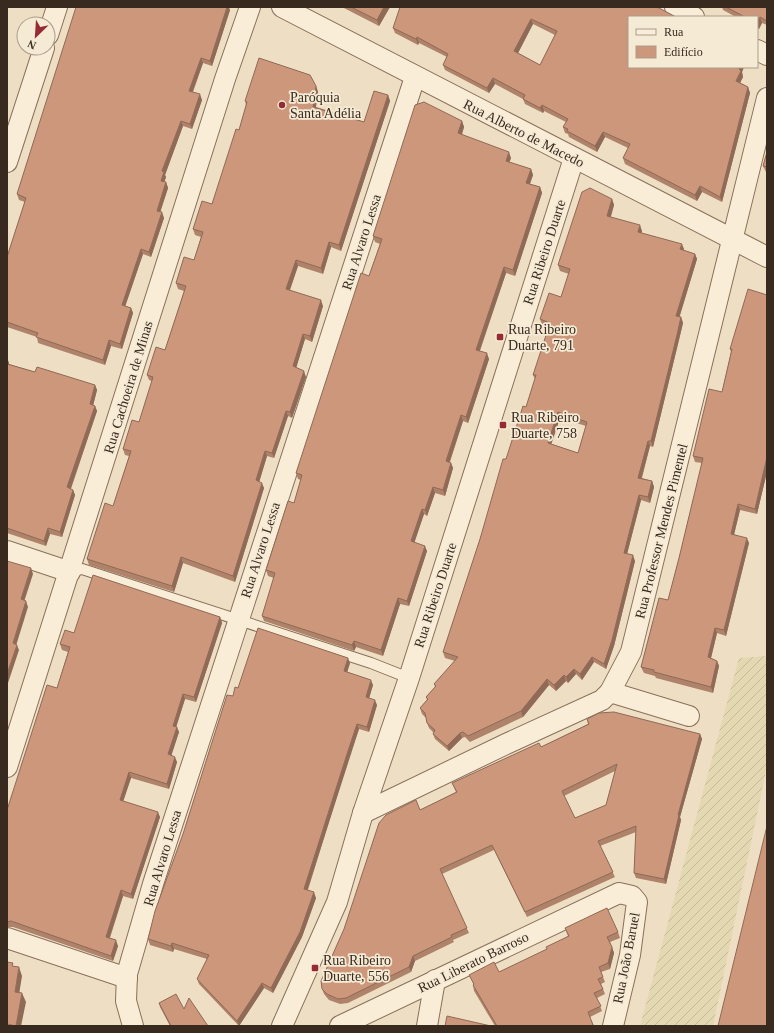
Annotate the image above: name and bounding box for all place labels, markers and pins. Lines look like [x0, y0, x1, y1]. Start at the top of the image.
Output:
place label: Paróquia Santa Adélia [290, 90, 362, 121]
marker: Paróquia Santa Adélia [277, 100, 287, 110]
place label: Rua Ribeiro Duarte, 791 [508, 322, 576, 353]
marker: Rua Ribeiro Duarte, 791 [495, 332, 505, 342]
place label: Rua Ribeiro Duarte, 758 [511, 410, 579, 441]
marker: Rua Ribeiro Duarte, 758 [498, 420, 508, 430]
place label: Rua Ribeiro Duarte, 556 [323, 953, 391, 984]
marker: Rua Ribeiro Duarte, 556 [310, 963, 320, 973]

